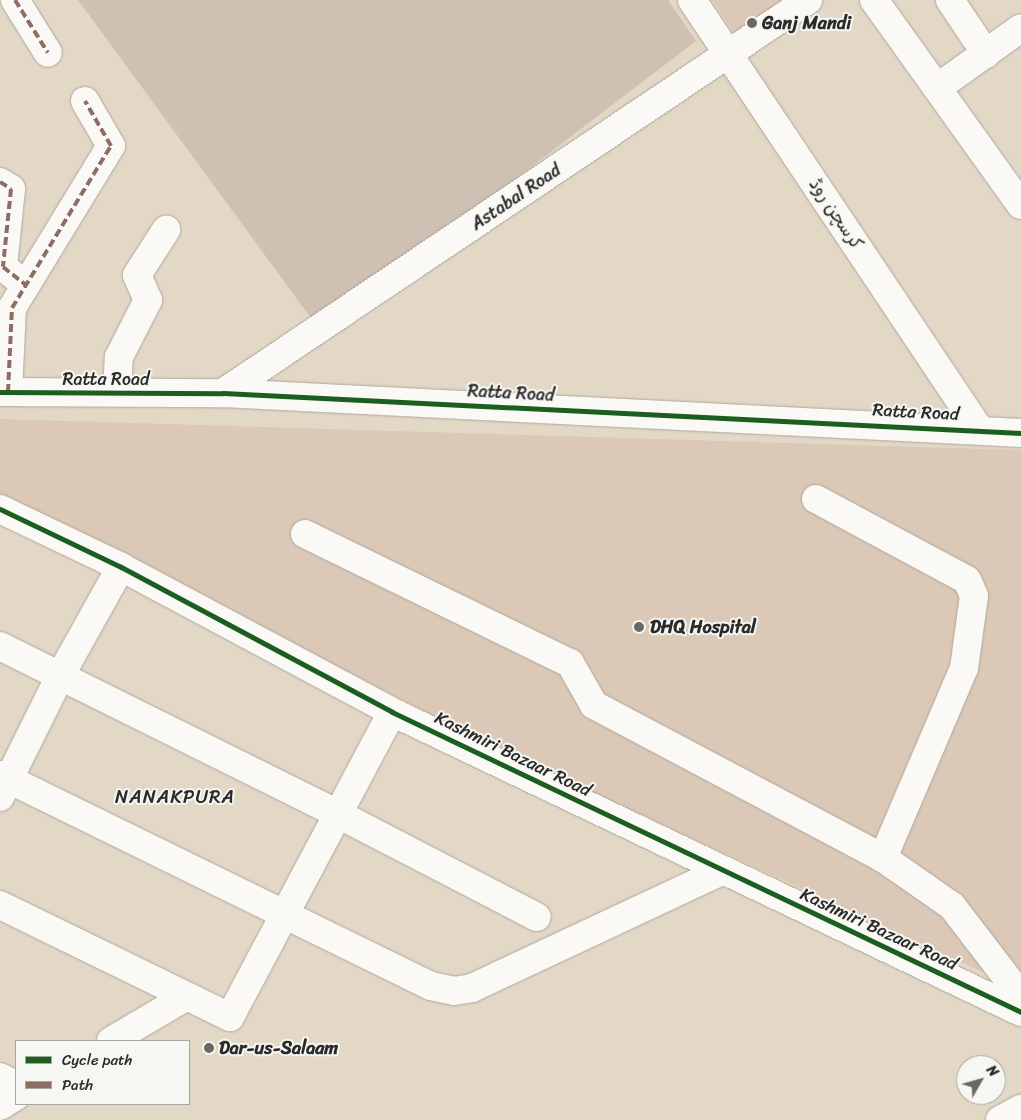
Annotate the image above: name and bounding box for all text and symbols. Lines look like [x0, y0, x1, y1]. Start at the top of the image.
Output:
place label: Ganj Mandi [762, 12, 850, 34]
marker: Ganj Mandi [746, 17, 758, 29]
street label: Astabal Road [467, 159, 565, 235]
street label: کرسچن روڈ [804, 174, 868, 254]
street label: Ratta Road [62, 368, 150, 390]
street label: Ratta Road [467, 380, 555, 406]
street label: Ratta Road [872, 399, 960, 425]
place label: DHQ Hospital [650, 616, 756, 638]
marker: DHQ Hospital [632, 620, 646, 634]
street label: Kashmiri Bazaar Road [431, 707, 595, 801]
district label: NANAKPURA [114, 786, 236, 808]
street label: Kashmiri Bazaar Road [797, 883, 961, 975]
place label: Dar-us-Salaam [219, 1037, 338, 1059]
legend [15, 1040, 190, 1105]
marker: Dar-us-Salaam [203, 1042, 215, 1054]
text: Cycle path [62, 1047, 132, 1073]
north arrow [956, 1055, 1006, 1105]
text: N [980, 1060, 1005, 1083]
text: Path [62, 1072, 93, 1098]

